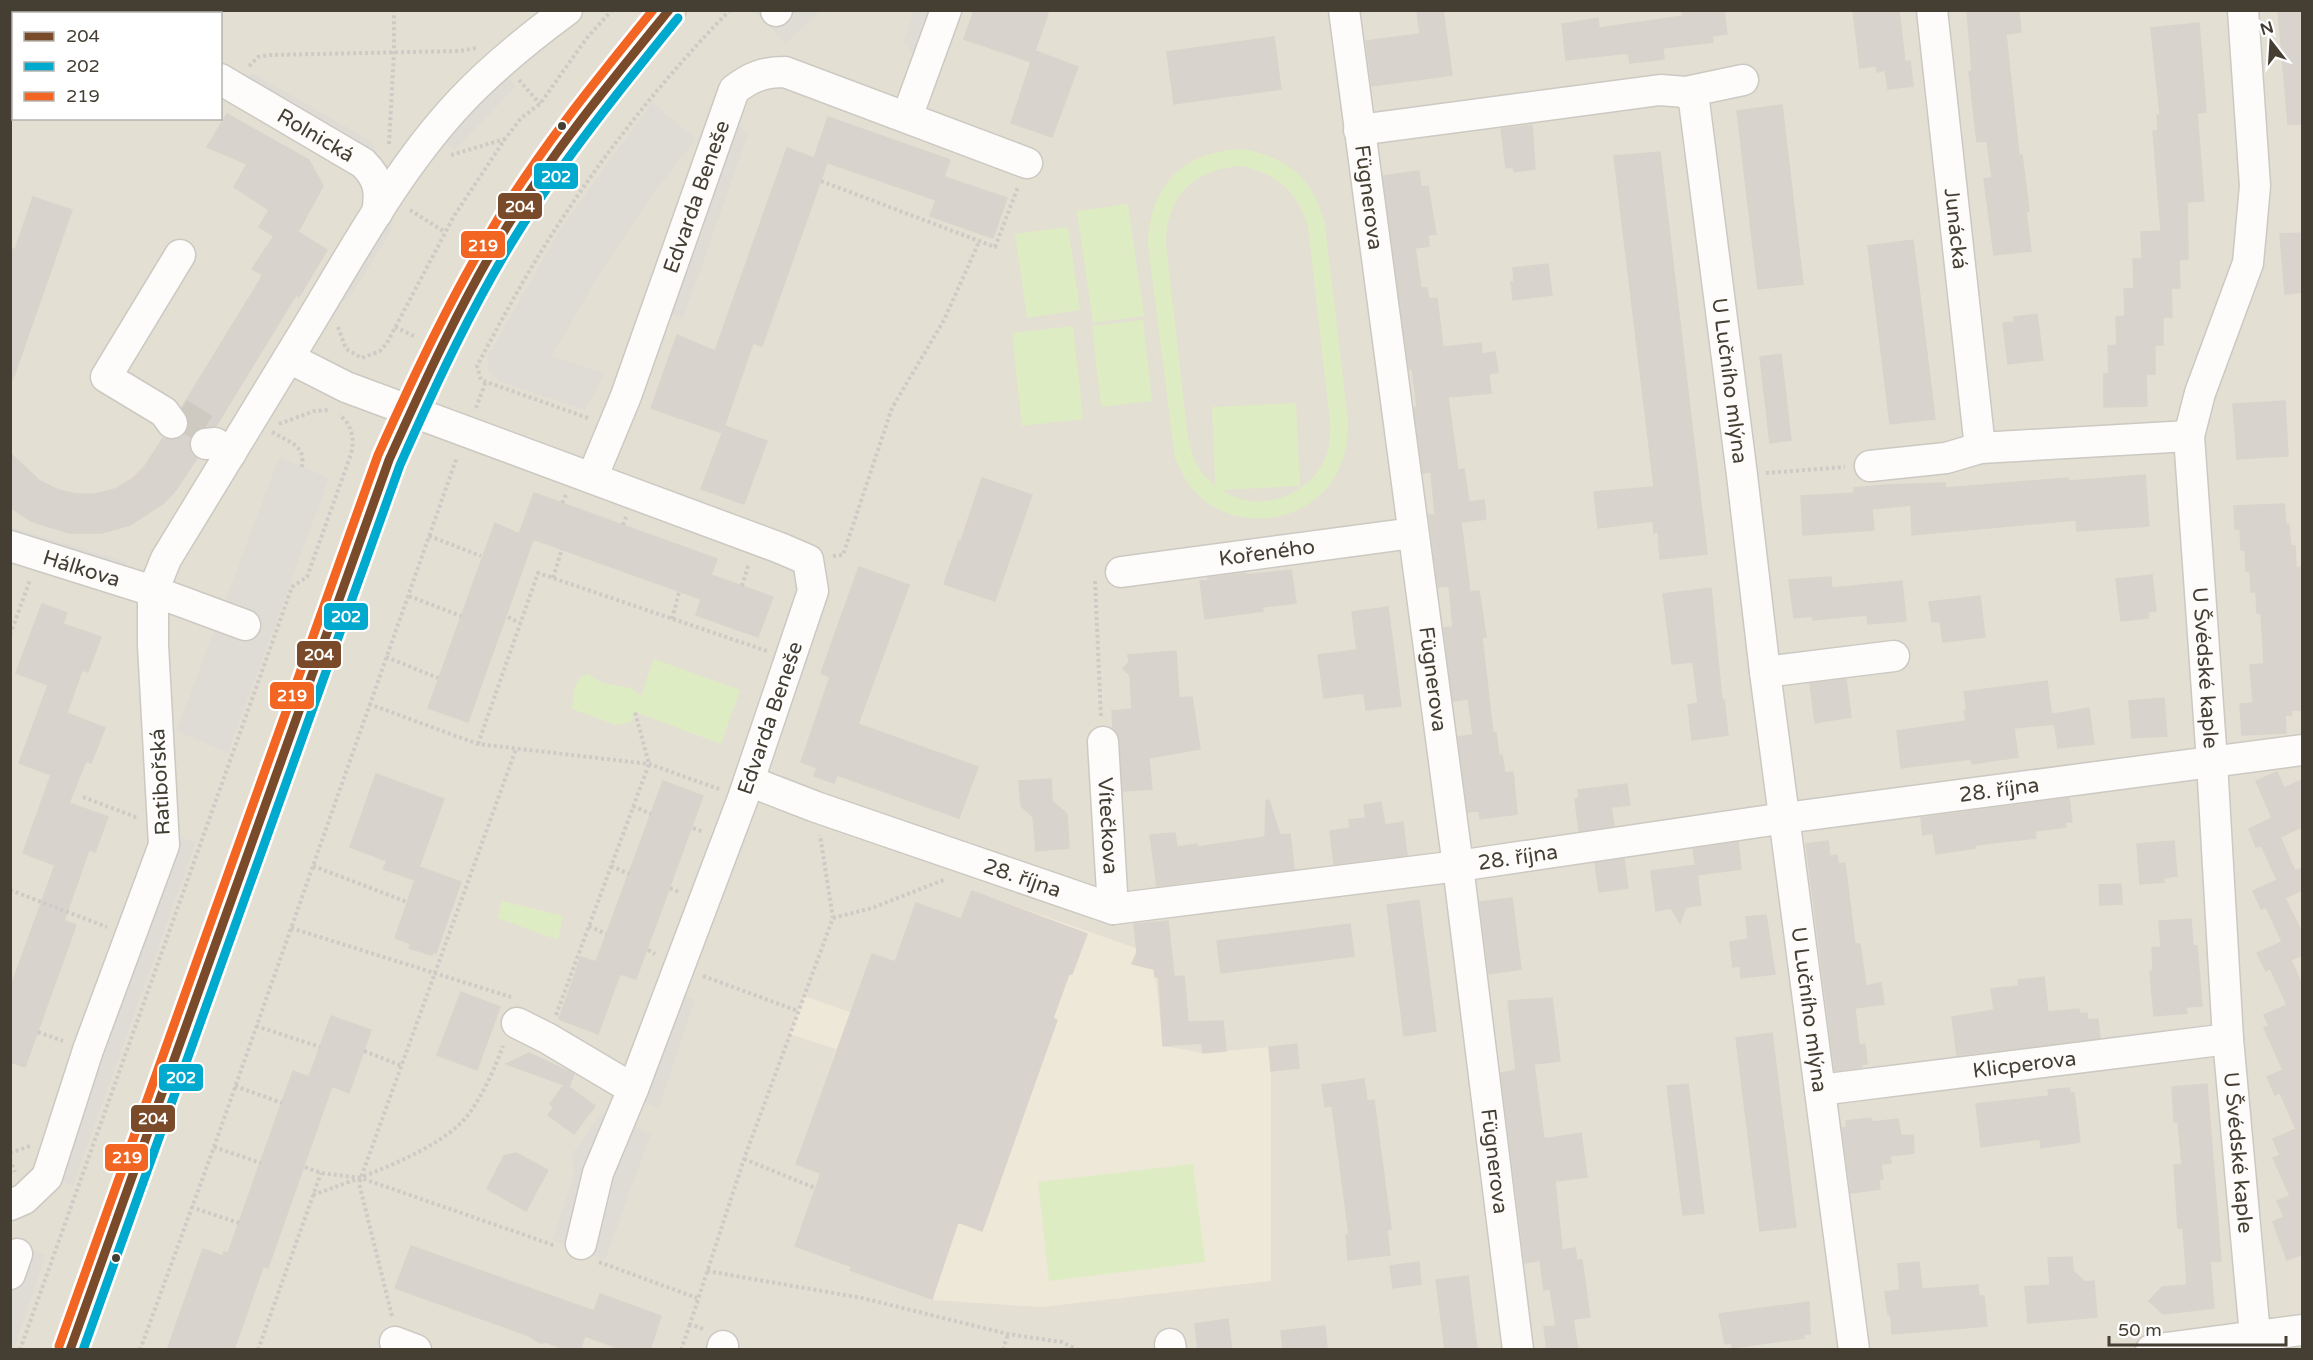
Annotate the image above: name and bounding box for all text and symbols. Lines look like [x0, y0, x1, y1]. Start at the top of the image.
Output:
legend [12, 12, 222, 120]
north arrow [2241, 12, 2301, 72]
text: N [2258, 17, 2276, 40]
text: 204 [66, 25, 100, 47]
text: 202 [66, 55, 100, 77]
text: 219 [66, 85, 100, 107]
street label: Rolnická [272, 103, 359, 168]
street label: Edvarda Beneše [658, 117, 735, 277]
unlabelled marker [556, 120, 568, 132]
street label: Fügnerova [1349, 143, 1388, 252]
line badge: 202 [533, 162, 579, 190]
text: 202 [541, 167, 571, 187]
street label: Junácká [1939, 187, 1972, 271]
line badge: 204 [497, 192, 543, 220]
text: 204 [505, 197, 535, 217]
line badge: 219 [460, 230, 506, 259]
text: 219 [468, 236, 498, 256]
street label: U Lučního mlýna [1706, 296, 1752, 465]
street label: Kořeného [1217, 534, 1316, 572]
street label: Hálkova [40, 545, 123, 593]
street label: U Švédské kaple [2187, 586, 2223, 750]
line badge: 202 [323, 602, 369, 631]
text: 202 [331, 607, 361, 627]
street label: Fügnerova [1413, 625, 1452, 733]
street label: Edvarda Beneše [733, 638, 808, 798]
line badge: 204 [296, 640, 342, 669]
text: 204 [304, 645, 334, 665]
line badge: 219 [269, 681, 315, 710]
text: 219 [277, 686, 307, 706]
street label: Ratibořská [145, 728, 176, 836]
street label: 28. října [1958, 773, 2041, 808]
street label: Vítečkova [1092, 777, 1123, 875]
street label: 28. října [1476, 839, 1560, 876]
street label: 28. října [980, 853, 1064, 903]
street label: U Lučního mlýna [1786, 925, 1832, 1094]
street label: Klicperova [1971, 1046, 2078, 1084]
line badge: 202 [158, 1063, 204, 1092]
text: 202 [166, 1068, 196, 1088]
street label: U Švédské kaple [2218, 1071, 2258, 1235]
line badge: 204 [130, 1104, 176, 1133]
street label: Fügnerova [1475, 1107, 1513, 1215]
text: 204 [138, 1109, 168, 1129]
line badge: 219 [104, 1143, 149, 1172]
text: 219 [112, 1148, 142, 1168]
unlabelled marker [110, 1252, 122, 1264]
scale bar [2109, 1309, 2286, 1347]
text: 50 m [2118, 1319, 2162, 1341]

